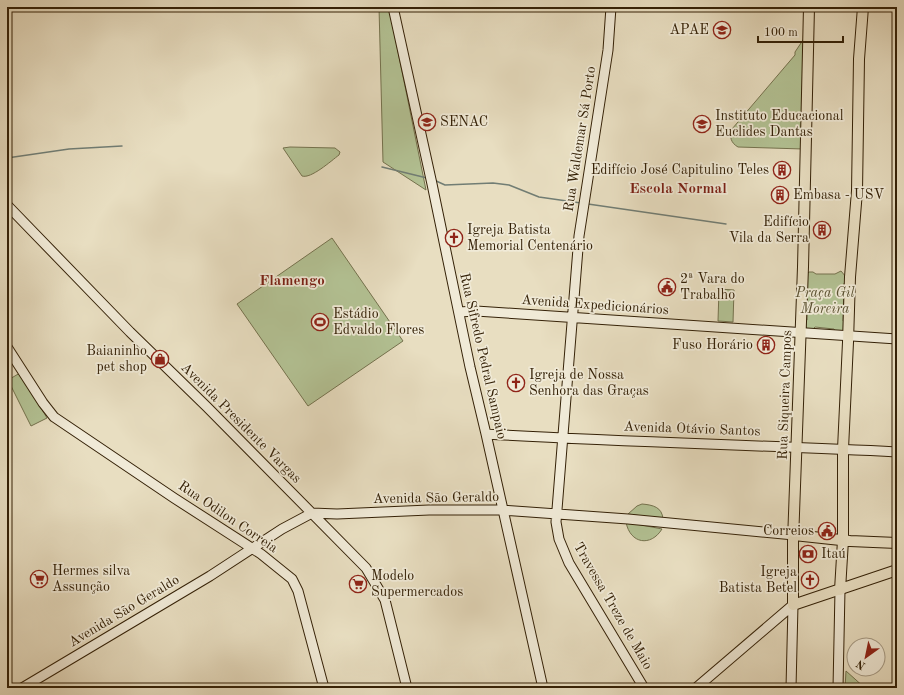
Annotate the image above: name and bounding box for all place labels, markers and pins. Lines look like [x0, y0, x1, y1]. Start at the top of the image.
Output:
school or university icon: APAE [712, 20, 732, 40]
place label: APAE [669, 23, 709, 37]
place label: Instituto Educacional Euclides Dantas [715, 109, 844, 139]
school or university icon: SENAC [417, 112, 437, 132]
school or university icon: Instituto Educacional Euclides Dantas [692, 114, 712, 134]
place label: SENAC [440, 115, 488, 129]
building icon: Edifício José Capitulino Teles [772, 160, 792, 180]
place label: Edifício José Capitulino Teles [591, 163, 769, 177]
building icon: Embasa - USV [770, 185, 790, 205]
place label: Embasa - USV [793, 188, 884, 202]
place label: Edifício Vila da Serra [729, 215, 809, 245]
building icon: Edifício Vila da Serra [812, 220, 832, 240]
place label: Igreja Batista Memorial Centenário [467, 223, 593, 253]
church icon: Igreja Batista Memorial Centenário [444, 228, 464, 248]
place label: 2ª Vara do Trabalho [680, 272, 745, 302]
public building icon: 2ª Vara do Trabalho [657, 277, 677, 297]
place label: Estádio Edvaldo Flores [333, 307, 424, 337]
sports icon: Estádio Edvaldo Flores [310, 312, 330, 332]
building icon: Fuso Horário [756, 335, 776, 355]
place label: Fuso Horário [672, 338, 753, 352]
place label: Baianinho pet shop [86, 344, 147, 374]
shop icon: Baianinho pet shop [150, 349, 170, 369]
place label: Igreja de Nossa Senhora das Graças [529, 368, 649, 398]
church icon: Igreja de Nossa Senhora das Graças [506, 373, 526, 393]
public building icon: Correios [817, 521, 837, 541]
place label: Correios [763, 524, 814, 538]
bank icon: Itaú [798, 544, 818, 564]
place label: Itaú [821, 547, 846, 561]
place label: Hermes silva Assunção [52, 564, 130, 594]
place label: Igreja Batista Betel [719, 565, 797, 595]
supermarket icon: Hermes silva Assunção [29, 569, 49, 589]
place label: Modelo Supermercados [371, 569, 463, 599]
church icon: Igreja Batista Betel [800, 570, 820, 590]
supermarket icon: Modelo Supermercados [348, 574, 368, 594]

